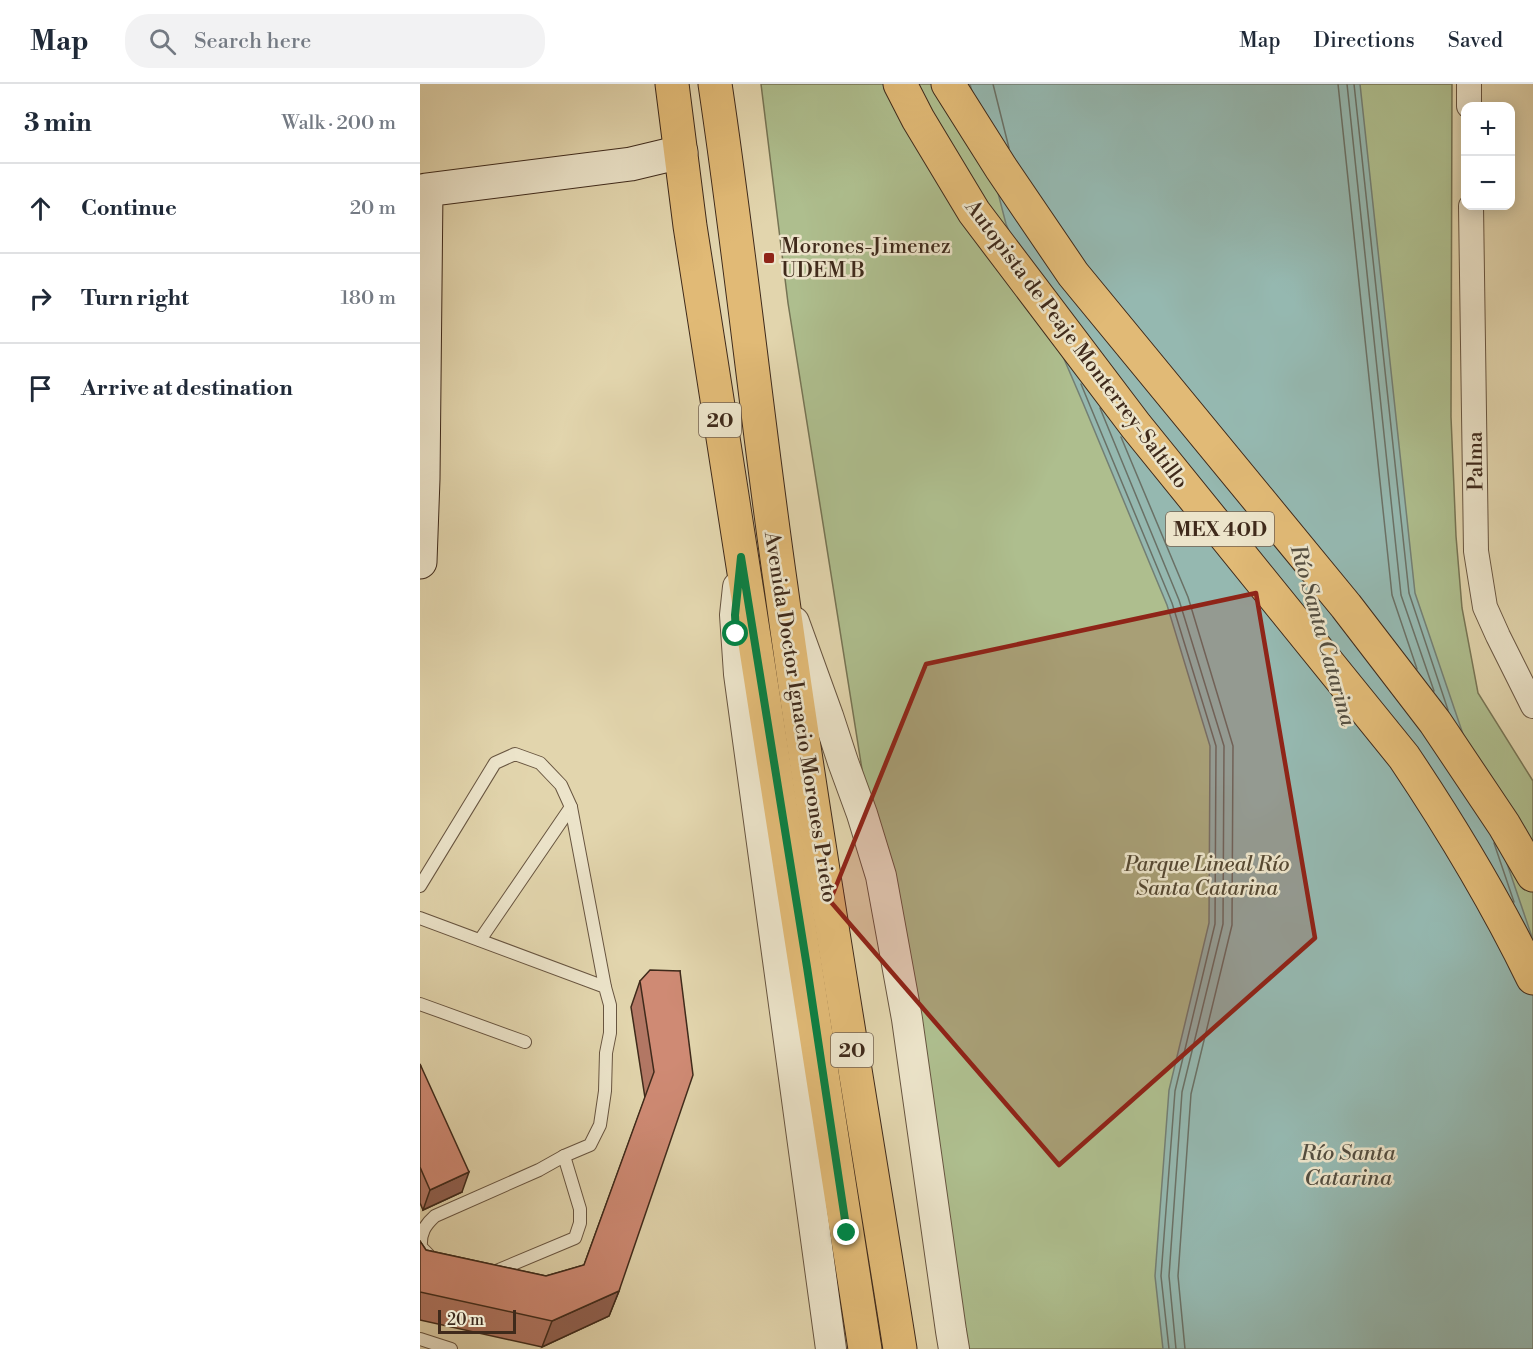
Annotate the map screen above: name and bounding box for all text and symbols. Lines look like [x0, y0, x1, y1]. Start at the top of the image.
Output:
search box [125, 14, 545, 68]
text: Map [30, 24, 89, 59]
icon: search [146, 25, 179, 58]
text: Search here [194, 28, 311, 55]
text: Map [1239, 28, 1281, 54]
text: Directions [1314, 28, 1415, 54]
text: Saved [1448, 28, 1503, 54]
map controls [1461, 102, 1515, 210]
button: + [1461, 102, 1515, 156]
text: 3 min [24, 107, 92, 139]
text: Walk · 200 m [282, 111, 396, 136]
button: − [1461, 156, 1515, 210]
icon: ahead [24, 192, 57, 225]
street label: Autopista de Peaje Monterrey-Saltillo [958, 194, 1193, 494]
text: Continue [81, 195, 177, 222]
text: 20 m [350, 196, 396, 221]
place label: Morones-Jimenez UDEM B [781, 234, 951, 284]
marker: Morones-Jimenez UDEM B [762, 251, 776, 265]
icon: right [24, 282, 57, 315]
text: Turn right [81, 285, 189, 312]
text: 180 m [341, 286, 396, 311]
icon: arrive [24, 372, 57, 405]
text: Arrive at destination [81, 375, 293, 402]
road number: 20 [699, 403, 741, 437]
street label: Palma [1462, 431, 1490, 491]
road number: MEX 40D [1166, 512, 1274, 546]
street label: Avenida Doctor Ignacio Morones Prieto [758, 529, 842, 904]
water label: Río Santa Catarina [1284, 541, 1362, 730]
route start [722, 620, 748, 646]
park label: Parque Lineal Río Santa Catarina [1124, 852, 1289, 902]
road number: 20 [831, 1033, 873, 1067]
water label: Río Santa Catarina [1300, 1140, 1396, 1192]
route end [833, 1219, 859, 1245]
scale bar [438, 1307, 516, 1334]
text: 20 m [447, 1310, 484, 1330]

